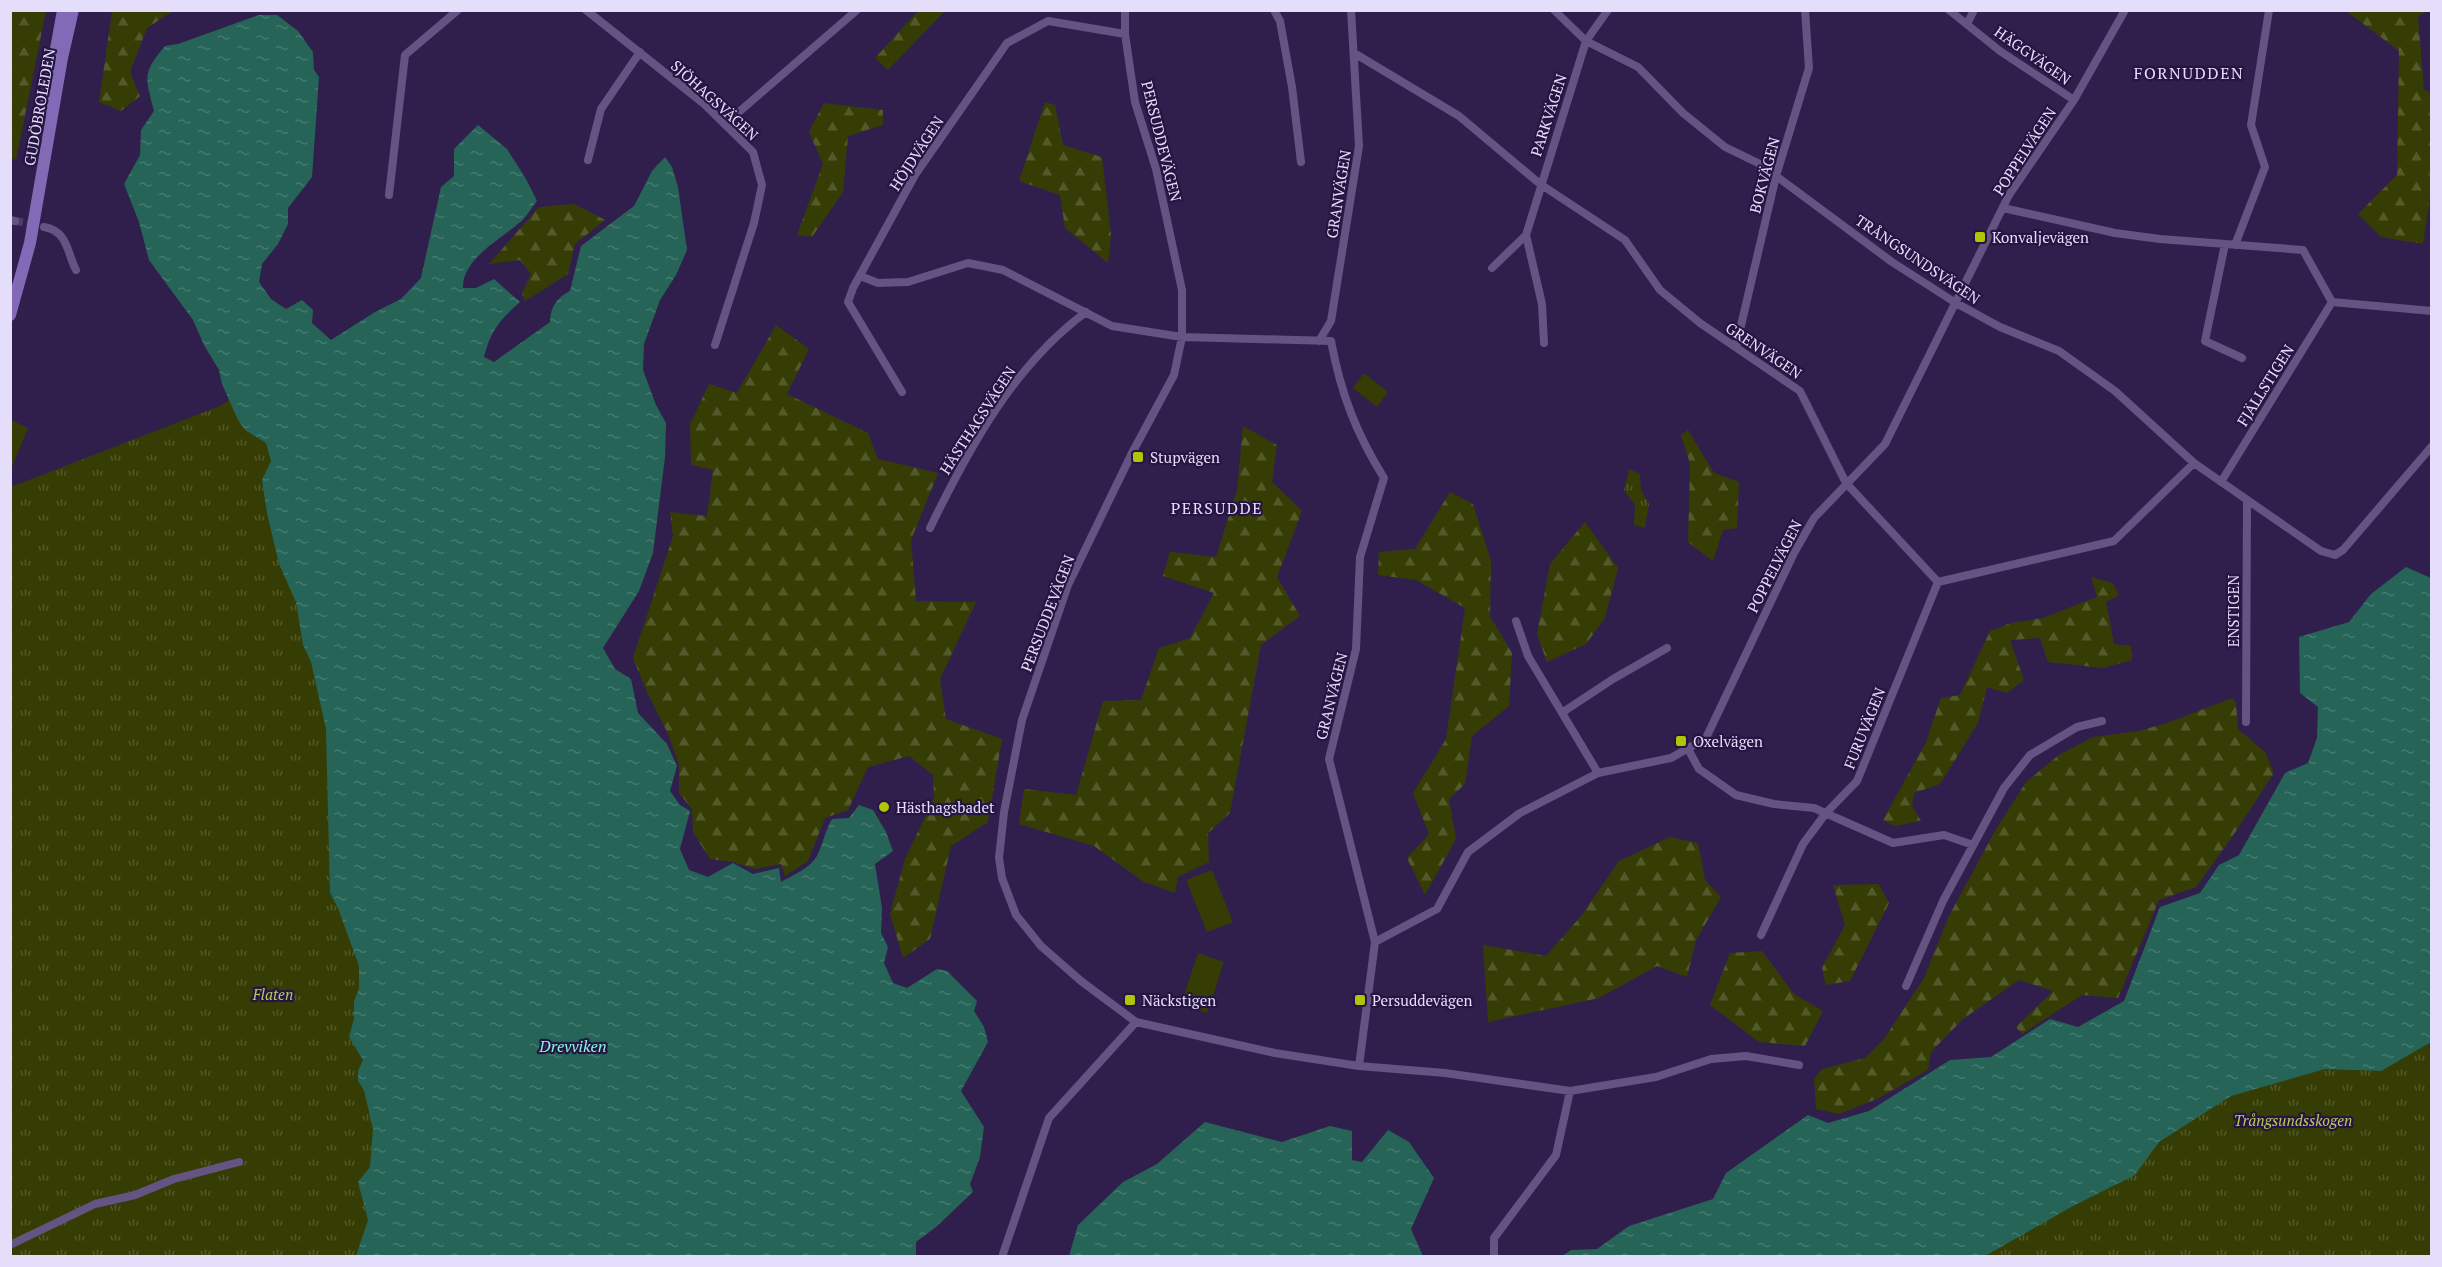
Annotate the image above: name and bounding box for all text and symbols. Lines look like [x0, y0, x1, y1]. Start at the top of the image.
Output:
street label: HÄGGVÄGEN [1991, 21, 2075, 89]
street label: GUDÖBROLEDEN [19, 47, 59, 167]
street label: SJÖHAGSVÄGEN [667, 55, 763, 145]
district label: FORNUDDEN [2134, 62, 2244, 84]
street label: PARKVÄGEN [1525, 71, 1571, 159]
street label: PERSUDDEVÄGEN [1137, 79, 1187, 203]
street label: POPPELVÄGEN [1988, 103, 2060, 199]
street label: HÖJDVÄGEN [884, 112, 948, 194]
street label: BOKVÄGEN [1744, 135, 1784, 215]
street label: GRANVÄGEN [1321, 148, 1355, 240]
street label: TRÅNGSUNDSVÄGEN [1852, 210, 1984, 308]
place label: Konvaljevägen [1992, 227, 2089, 247]
marker: Konvaljevägen [1973, 230, 1987, 244]
street label: GRENVÄGEN [1722, 317, 1806, 383]
street label: FJÄLLSTIGEN [2232, 340, 2298, 430]
street label: HÄSTHAGSVÄGEN [934, 362, 1020, 478]
place label: Stupvägen [1150, 447, 1220, 467]
marker: Stupvägen [1131, 450, 1145, 464]
district label: PERSUDDE [1171, 497, 1263, 519]
street label: POPPELVÄGEN [1742, 516, 1806, 616]
street label: PERSUDDEVÄGEN [1016, 552, 1078, 674]
street label: ENSTIGEN [2223, 575, 2243, 647]
street label: GRANVÄGEN [1310, 650, 1352, 742]
street label: FURUVÄGEN [1839, 684, 1889, 772]
place label: Oxelvägen [1693, 731, 1763, 751]
marker: Oxelvägen [1674, 734, 1688, 748]
place label: Hästhagsbadet [896, 797, 995, 817]
marker: Hästhagsbadet [877, 800, 891, 814]
park label: Flaten [252, 984, 293, 1004]
place label: Näckstigen [1142, 990, 1216, 1010]
place label: Persuddevägen [1372, 990, 1472, 1010]
marker: Näckstigen [1123, 993, 1137, 1007]
marker: Persuddevägen [1353, 993, 1367, 1007]
water label: Drevviken [538, 1035, 607, 1057]
park label: Trångsundsskogen [2234, 1110, 2352, 1130]

